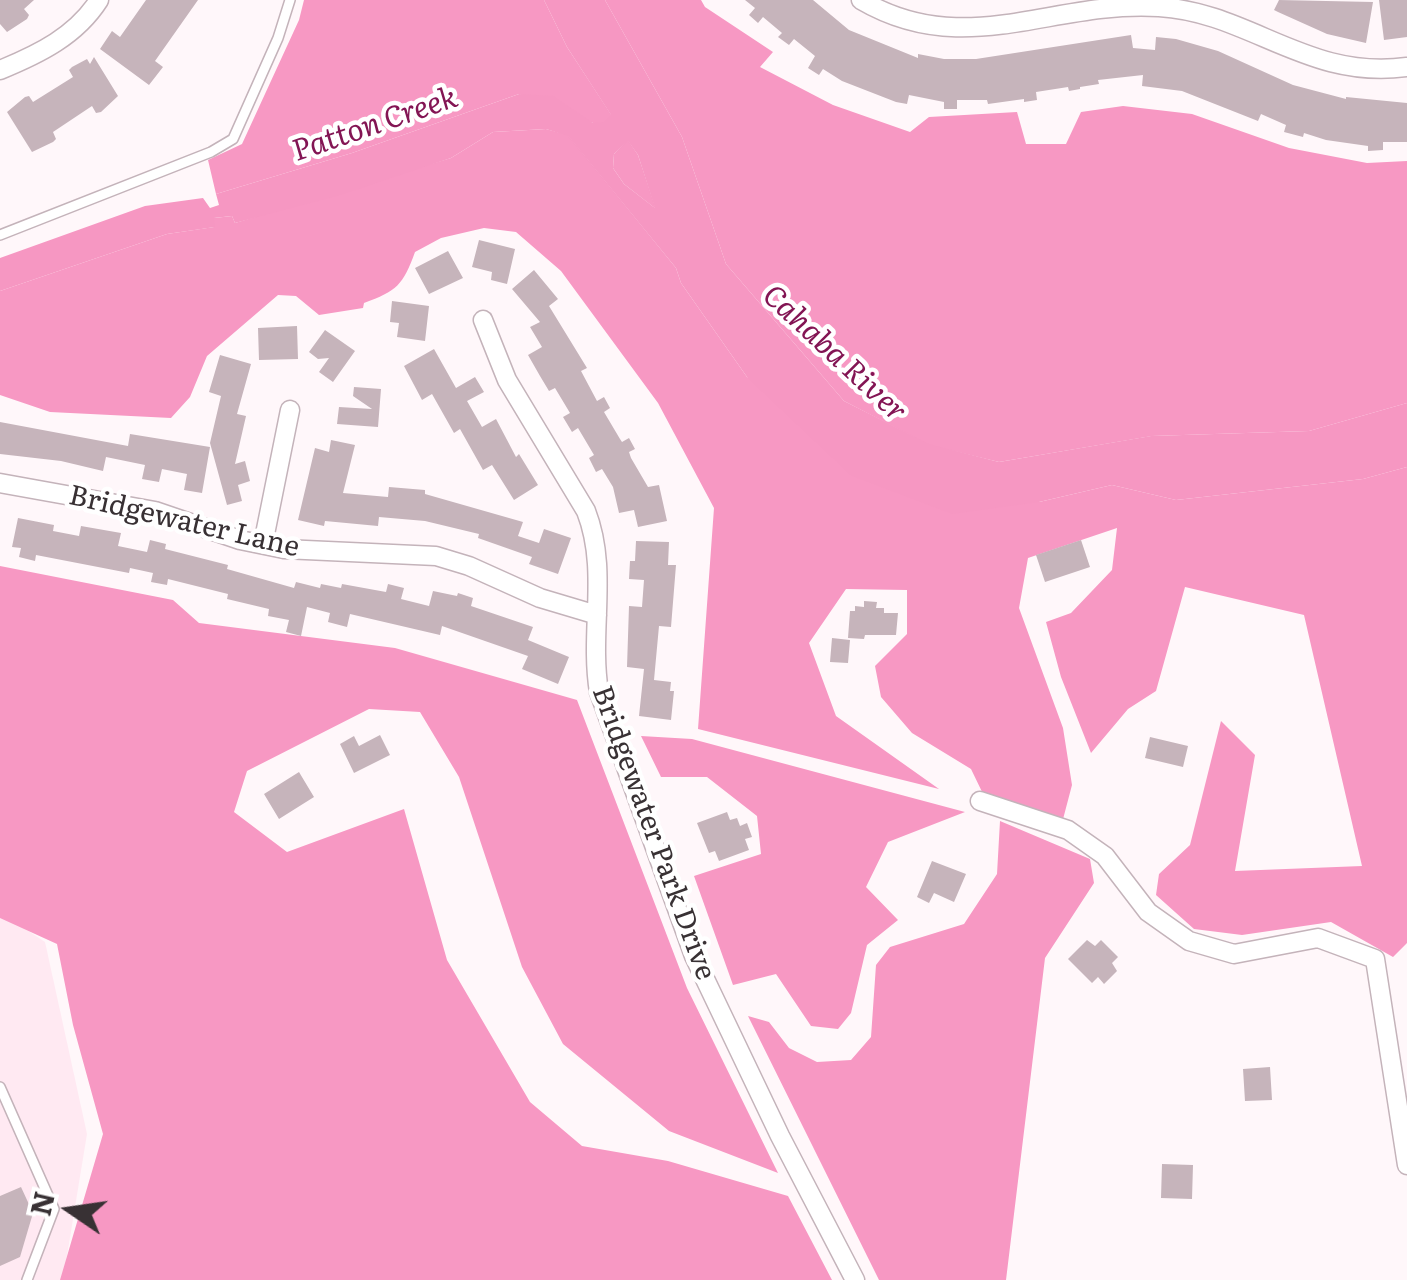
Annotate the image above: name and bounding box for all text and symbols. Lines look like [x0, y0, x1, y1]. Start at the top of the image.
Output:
water label: Patton Creek [288, 80, 462, 170]
water label: Cahaba River [754, 278, 914, 430]
street label: Bridgewater Lane [66, 479, 302, 565]
street label: Bridgewater Park Drive [584, 681, 722, 985]
north arrow [20, 1160, 120, 1260]
text: N [18, 1187, 64, 1219]

